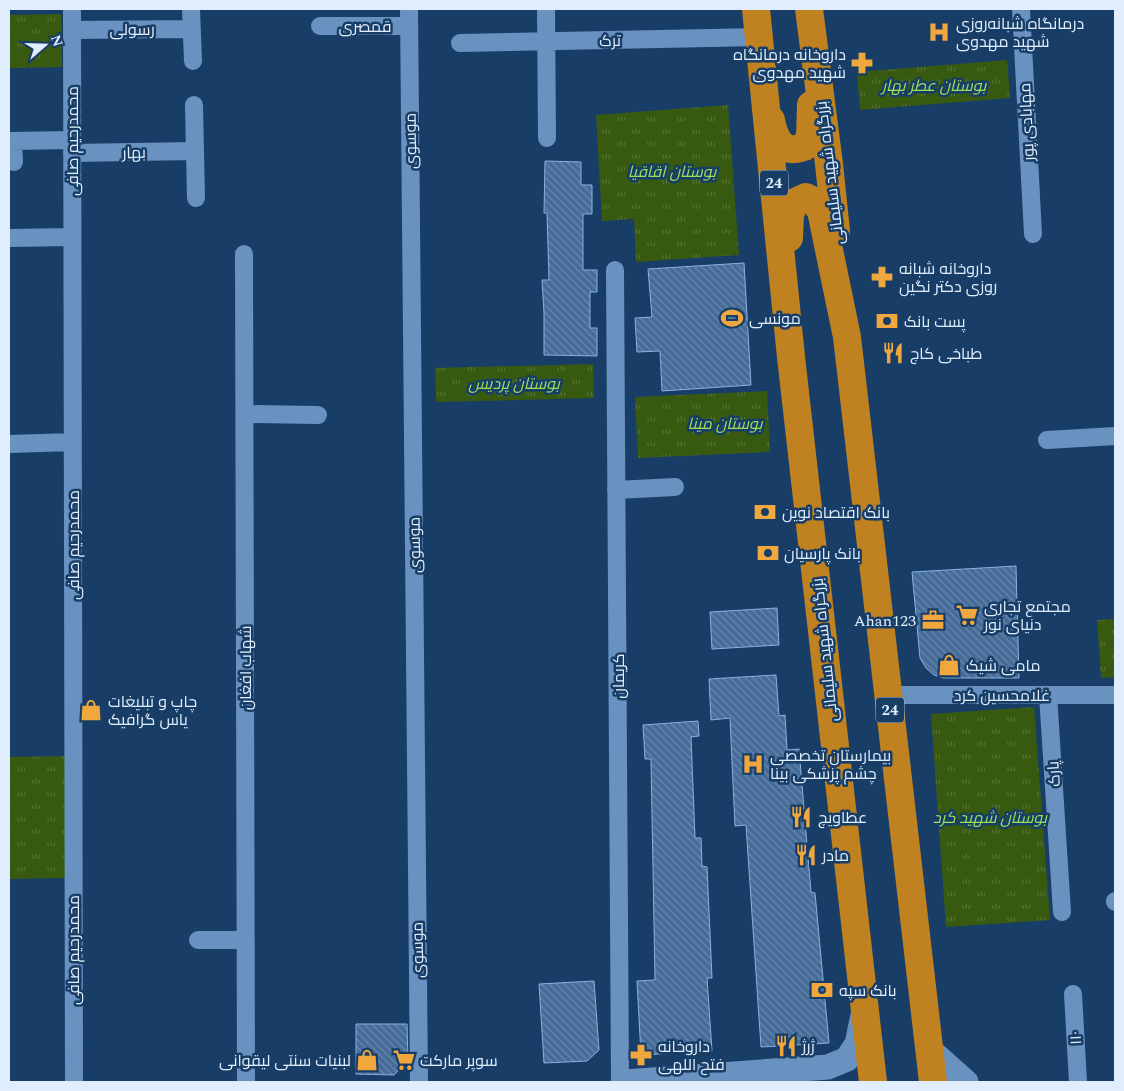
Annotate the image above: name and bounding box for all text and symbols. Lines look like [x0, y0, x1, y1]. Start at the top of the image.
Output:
place label: درمانگاه شبانه‌روزی شهید مهدوی [956, 12, 1084, 54]
street label: قمصری [339, 15, 391, 39]
street label: رسولی [109, 18, 155, 42]
hospital icon: درمانگاه شبانه‌روزی شهید مهدوی [926, 19, 952, 45]
north arrow [20, 20, 70, 70]
street label: ترک [599, 29, 622, 53]
text: N [45, 32, 69, 50]
place label: داروخانه درمانگاه شهید مهدوی [733, 43, 846, 85]
pharmacy icon: داروخانه درمانگاه شهید مهدوی [849, 50, 875, 76]
park label: بوستان عطر بهار [880, 74, 987, 98]
street label: مهابادی پور [1013, 82, 1041, 163]
street label: محمدرحیم صافی [61, 86, 85, 196]
street label: بزرگراه شهید سلیمانی [809, 100, 851, 246]
street label: موسوی [399, 113, 423, 169]
street label: بهار [121, 141, 146, 165]
park label: بوستان اقاقیا [628, 160, 717, 184]
road number: 24 [760, 170, 788, 196]
place label: داروخانه شبانه روزی دکتر نگین [899, 257, 997, 299]
pharmacy icon: داروخانه شبانه روزی دکتر نگین [869, 264, 895, 290]
sports icon: مونسی [719, 305, 745, 331]
place label: مونسی [749, 307, 801, 331]
bank icon: پست بانک [874, 308, 900, 334]
place label: پست بانک [904, 310, 966, 334]
restaurant icon: طباخی کاج [880, 340, 906, 366]
place label: طباخی کاج [910, 342, 982, 366]
park label: بوستان پردیس [468, 372, 561, 396]
park label: بوستان مینا [687, 412, 763, 436]
street label: محمدرحیم صافی [62, 490, 86, 600]
bank icon: بانک اقتصاد نوین [752, 499, 778, 525]
place label: بانک اقتصاد نوین [782, 501, 890, 525]
street label: موسوی [403, 517, 427, 573]
bank icon: بانک پارسیان [755, 540, 781, 566]
place label: بانک پارسیان [784, 542, 861, 566]
street label: بزرگراه شهید سلیمانی [806, 577, 844, 723]
place label: مجتمع تجاری دنیای نور [983, 595, 1071, 637]
supermarket icon: مجتمع تجاری دنیای نور [954, 602, 980, 628]
office icon: Ahan123 [920, 607, 946, 633]
place label: Ahan123 [854, 609, 916, 633]
street label: شهاب افغان [234, 626, 258, 710]
shop icon: مامی شیک [936, 652, 962, 678]
street label: کریمان [607, 653, 631, 699]
place label: مامی شیک [966, 654, 1040, 678]
street label: غلامحسین کرد [954, 684, 1050, 708]
place label: چاپ و تبلیغات یاس گرافیک [108, 690, 197, 732]
shop icon: چاپ و تبلیغات یاس گرافیک [78, 697, 104, 723]
road number: 24 [876, 698, 904, 722]
place label: بیمارستان تخصصی چشم پزشکی بینا [770, 744, 891, 786]
hospital icon: بیمارستان تخصصی چشم پزشکی بینا [740, 751, 766, 777]
street label: پارک [1041, 760, 1067, 788]
restaurant icon: عطاویچ [788, 804, 814, 830]
place label: عطاویچ [818, 806, 867, 830]
park label: بوستان شهید کرد [933, 806, 1048, 830]
restaurant icon: مادر [793, 842, 819, 868]
place label: مادر [821, 844, 849, 868]
street label: محمدرحیم صافی [62, 895, 86, 1005]
street label: موسوی [406, 922, 430, 978]
bank icon: بانک سپه [809, 977, 835, 1003]
place label: بانک سپه [839, 979, 897, 1003]
street label: ۱۱۰ [1064, 1030, 1088, 1046]
restaurant icon: ژرژ [773, 1033, 799, 1059]
place label: داروخانه فتح اللهی [658, 1035, 725, 1077]
place label: ژرژ [801, 1035, 815, 1059]
pharmacy icon: داروخانه فتح اللهی [628, 1042, 654, 1068]
shop icon: لبنیات سنتی لیقوانی [354, 1047, 380, 1073]
supermarket icon: سوپر مارکت [391, 1047, 417, 1073]
place label: لبنیات سنتی لیقوانی [219, 1049, 351, 1073]
place label: سوپر مارکت [420, 1049, 498, 1073]

